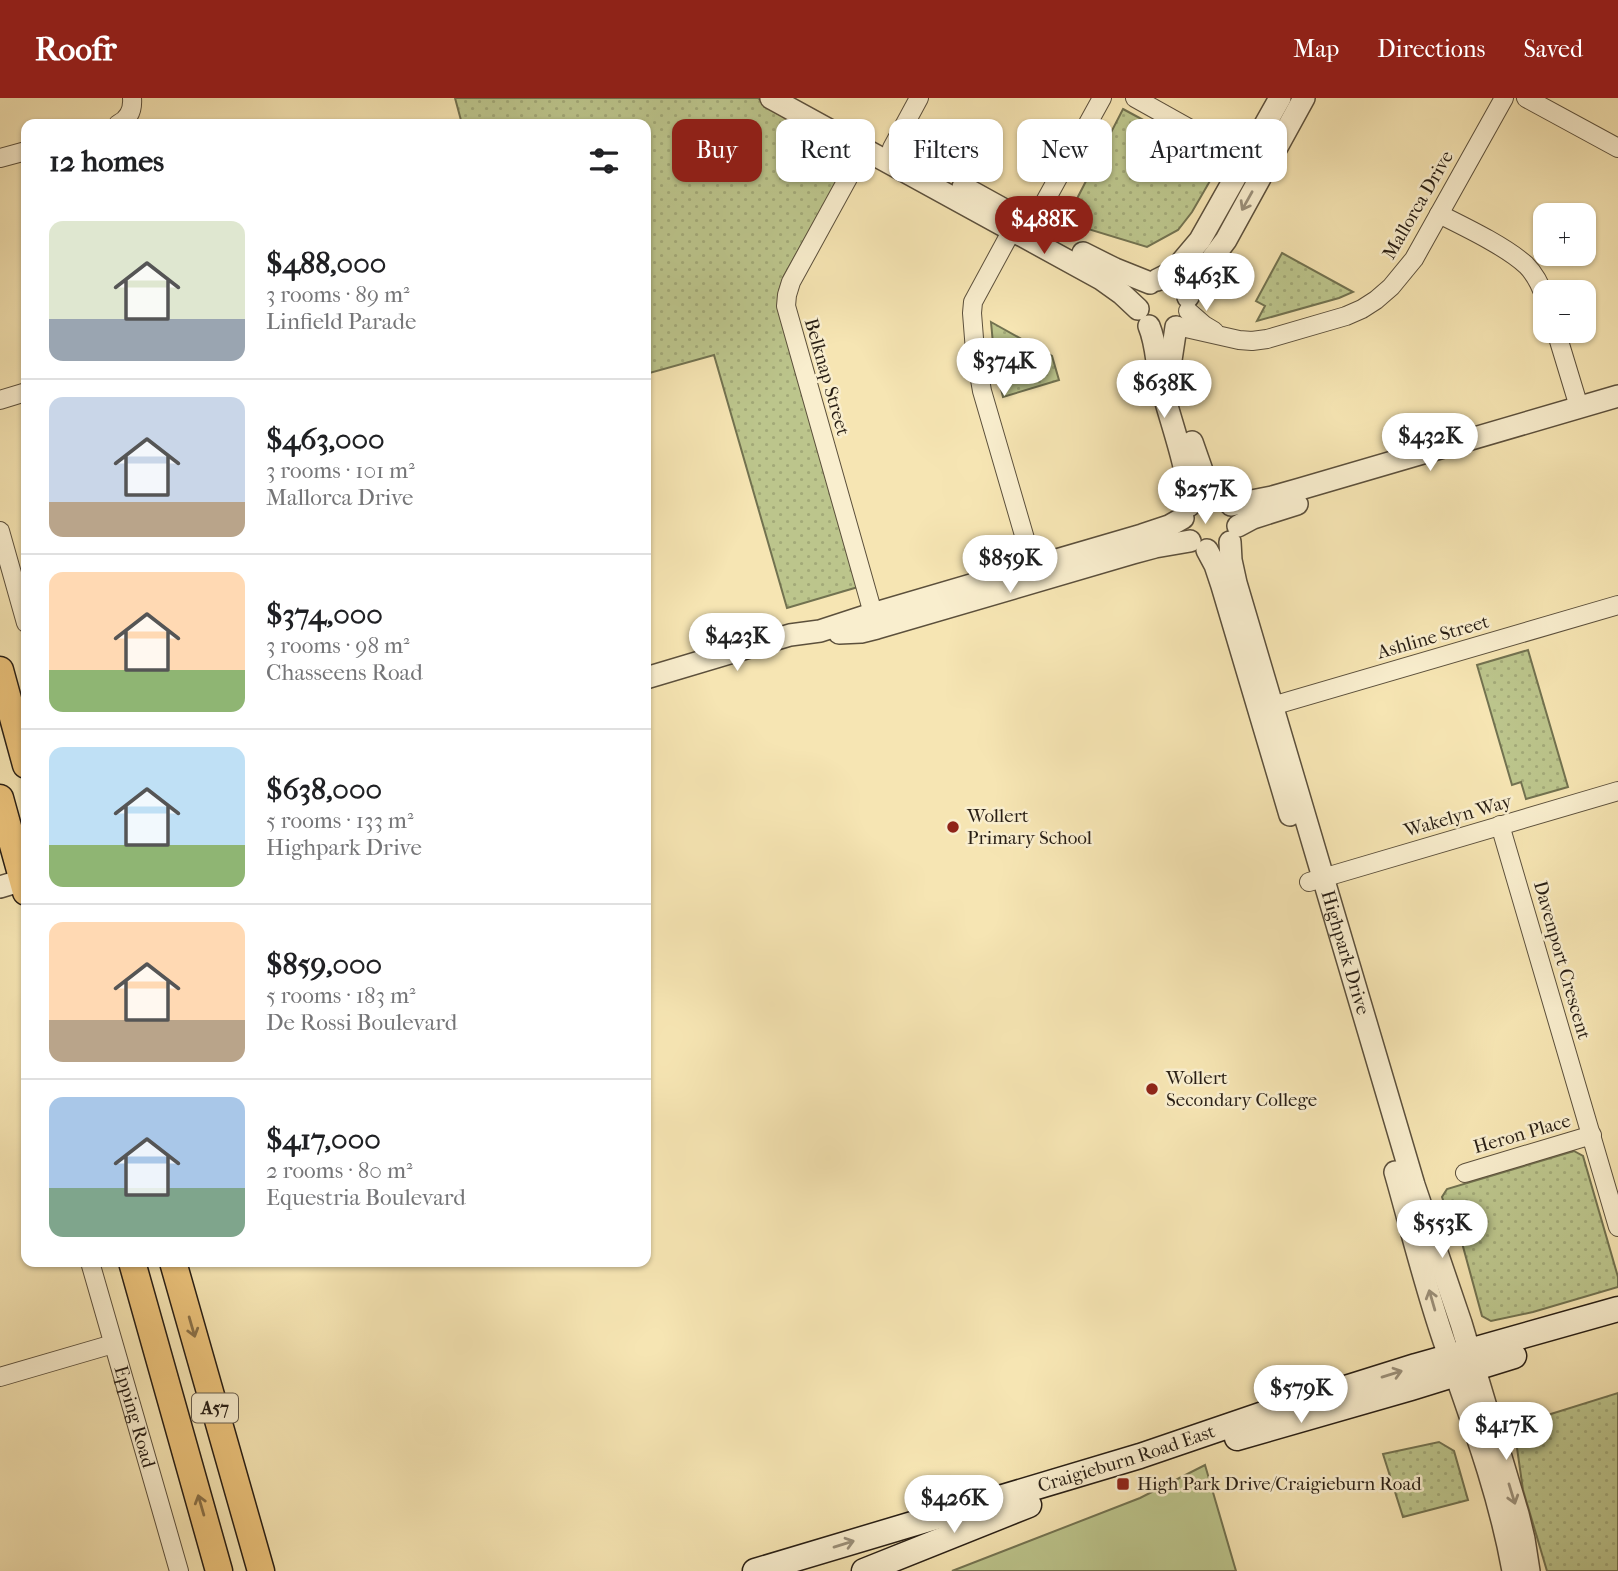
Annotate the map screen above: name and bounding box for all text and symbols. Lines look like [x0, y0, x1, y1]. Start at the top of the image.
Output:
text: Roofr [35, 30, 117, 69]
text: Map [1293, 35, 1339, 63]
text: Directions [1377, 35, 1485, 63]
text: Saved [1523, 35, 1583, 63]
chip: Buy [672, 119, 762, 182]
chip: Rent [776, 119, 875, 182]
chip: Filters [889, 119, 1003, 182]
chip: New [1017, 119, 1112, 182]
chip: Apartment [1126, 119, 1287, 182]
icon: filters [585, 142, 623, 180]
text: 12 homes [49, 144, 164, 179]
street label: Mallorca Drive [1378, 147, 1458, 263]
one-way arrow [1240, 190, 1254, 210]
pin: $488K [995, 197, 1093, 256]
map controls [1533, 203, 1596, 343]
button: + [1533, 203, 1596, 266]
text: $488K [1011, 205, 1077, 232]
text: $488,000 [266, 246, 386, 281]
icon: home [105, 249, 189, 333]
pin: $463K [1157, 254, 1255, 313]
text: $463K [1174, 262, 1238, 289]
button: − [1533, 280, 1596, 343]
text: 3 rooms · 89 m² [266, 281, 410, 308]
text: Linfield Parade [266, 308, 416, 335]
street label: Belknap Street [800, 316, 854, 438]
pin: $374K [955, 338, 1053, 398]
text: $374K [973, 347, 1035, 374]
pin: $638K [1115, 360, 1213, 420]
text: $638K [1133, 369, 1195, 396]
pin: $432K [1381, 414, 1479, 473]
text: $463,000 [266, 422, 385, 457]
text: $432K [1398, 422, 1462, 449]
icon: home [105, 425, 189, 509]
text: 3 rooms · 101 m² [266, 457, 415, 484]
pin: $257K [1156, 466, 1254, 526]
text: $257K [1174, 475, 1236, 502]
text: Mallorca Drive [266, 484, 413, 511]
pin: $859K [961, 536, 1059, 595]
text: $859K [979, 544, 1041, 571]
text: $374,000 [266, 597, 383, 632]
icon: home [105, 600, 189, 684]
street label: Ashline Street [1374, 610, 1492, 664]
pin: $423K [688, 614, 786, 673]
text: $423K [705, 622, 769, 649]
text: 3 rooms · 98 m² [266, 632, 410, 659]
text: Chasseens Road [266, 659, 423, 686]
text: $638,000 [266, 772, 382, 807]
icon: home [105, 775, 189, 859]
street label: Wakelyn Way [1401, 790, 1515, 842]
place label: Wollert Primary School [966, 805, 1092, 849]
text: 5 rooms · 133 m² [266, 807, 413, 834]
marker: Wollert Primary School [945, 819, 961, 835]
text: Highpark Drive [266, 834, 422, 861]
street label: Davenport Crescent [1529, 878, 1595, 1042]
street label: Highpark Drive [1316, 888, 1374, 1017]
text: $859,000 [266, 947, 382, 982]
icon: home [105, 950, 189, 1034]
text: 5 rooms · 183 m² [266, 982, 416, 1009]
text: De Rossi Boulevard [266, 1009, 457, 1036]
place label: Wollert Secondary College [1165, 1067, 1317, 1111]
marker: Wollert Secondary College [1144, 1081, 1160, 1097]
street label: Heron Place [1471, 1110, 1573, 1158]
text: $417,000 [266, 1122, 381, 1157]
icon: home [105, 1125, 189, 1209]
text: 2 rooms · 80 m² [266, 1157, 413, 1184]
text: Equestria Boulevard [266, 1184, 466, 1211]
pin: $553K [1393, 1200, 1491, 1260]
text: $553K [1413, 1209, 1471, 1236]
one-way arrow [1425, 1289, 1438, 1311]
one-way arrow [187, 1316, 200, 1338]
street label: Epping Road [109, 1363, 160, 1471]
pin: $579K [1252, 1366, 1350, 1425]
one-way arrow [1380, 1366, 1402, 1379]
text: $579K [1270, 1374, 1332, 1401]
road number: A57 [192, 1394, 238, 1422]
pin: $417K [1457, 1402, 1555, 1462]
text: $417K [1475, 1411, 1537, 1438]
street label: Craigieburn Road East [1035, 1420, 1218, 1497]
place label: High Park Drive/Craigieburn Road [1137, 1473, 1422, 1495]
pin: $426K [905, 1476, 1003, 1535]
marker: High Park Drive/Craigieburn Road [1115, 1476, 1131, 1492]
one-way arrow [1507, 1483, 1520, 1505]
text: $426K [920, 1484, 988, 1511]
one-way arrow [194, 1494, 207, 1517]
one-way arrow [833, 1537, 855, 1550]

